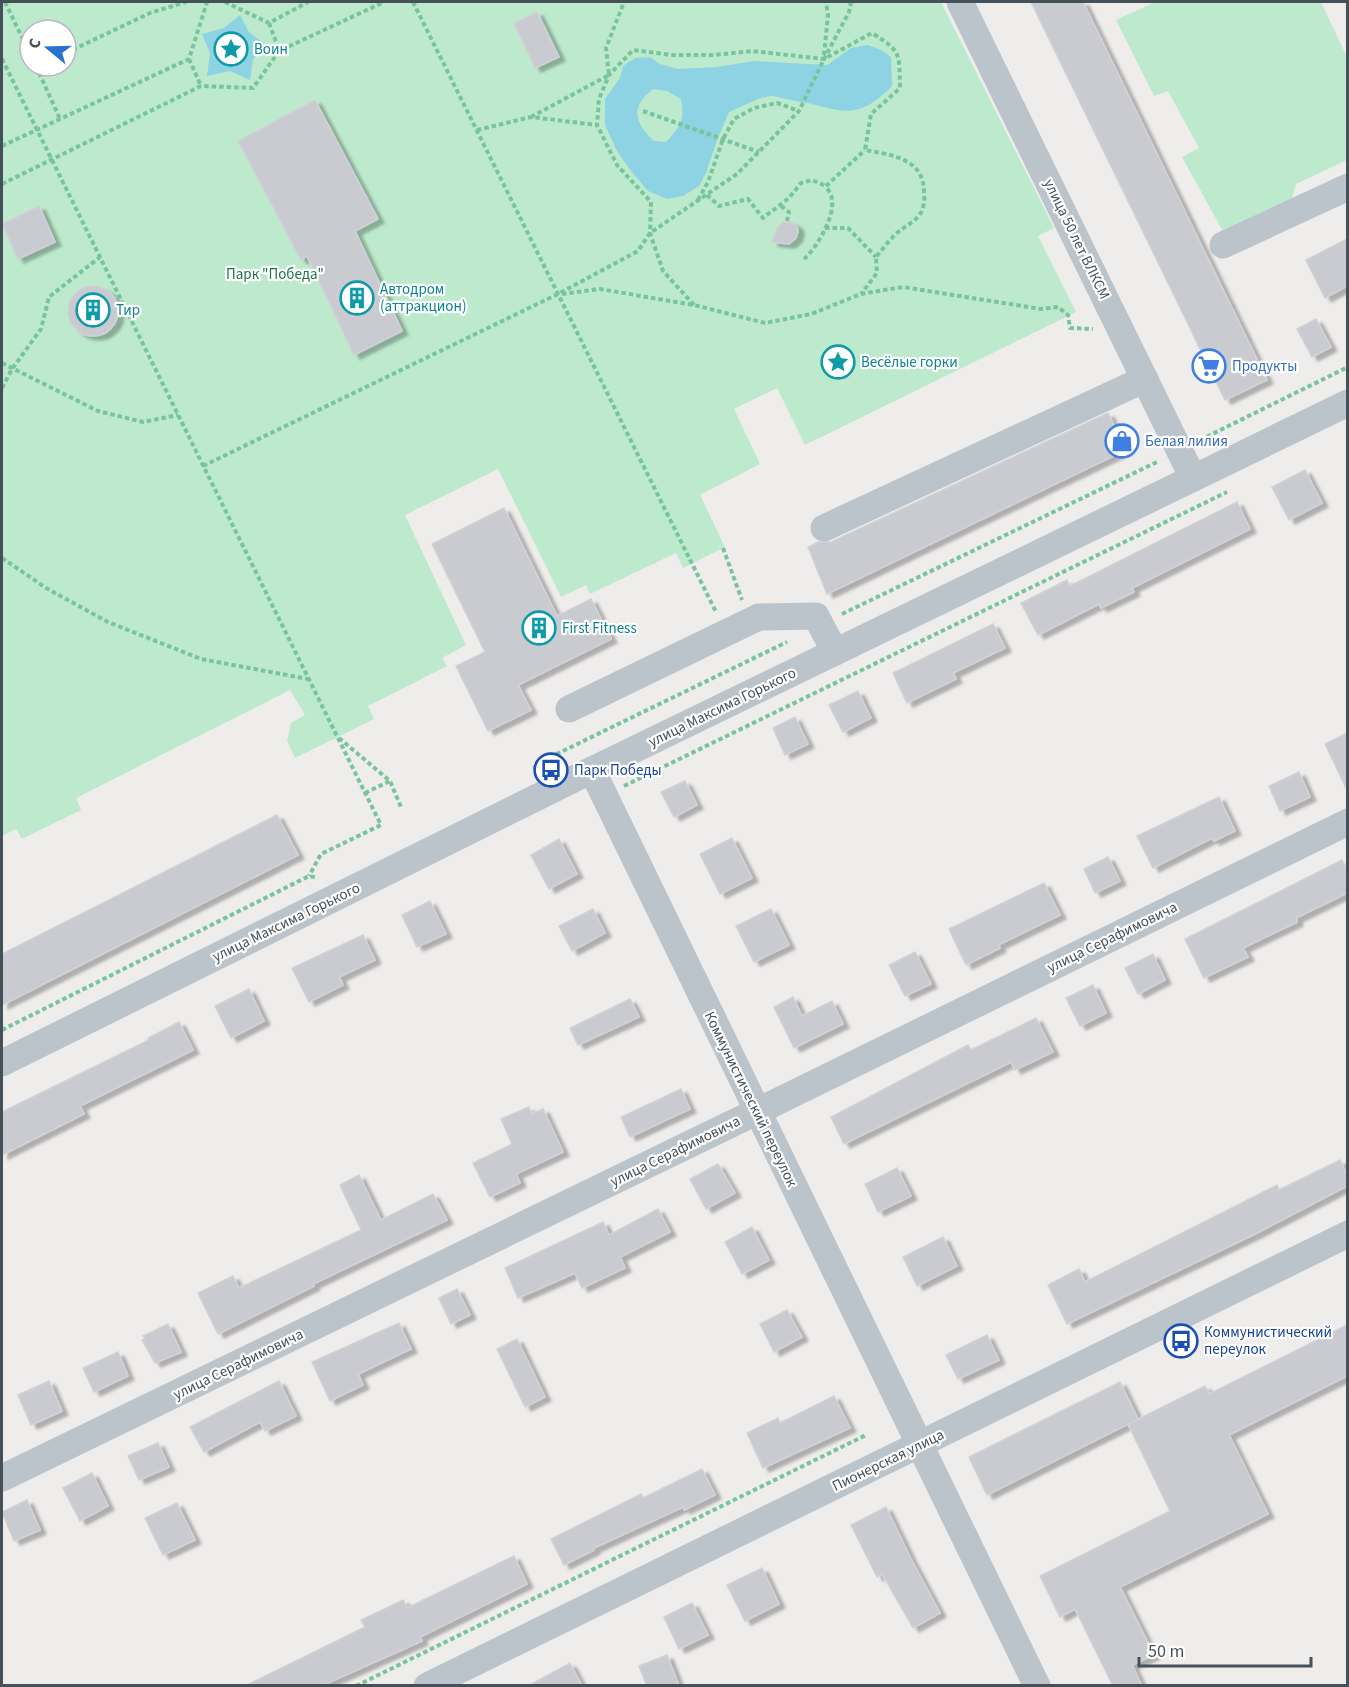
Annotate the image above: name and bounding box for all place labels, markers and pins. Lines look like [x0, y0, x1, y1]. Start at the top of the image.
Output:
place icon: Воин [213, 31, 249, 67]
place label: Воин [254, 39, 288, 60]
place label: Автодром (аттракцион) [380, 279, 466, 317]
building icon: Автодром (аттракцион) [339, 280, 375, 316]
building icon: Тир [75, 292, 111, 328]
place label: Тир [116, 300, 140, 321]
place icon: Весёлые горки [820, 344, 856, 380]
supermarket icon: Продукты [1191, 348, 1227, 384]
place label: Весёлые горки [861, 352, 958, 373]
place label: Продукты [1232, 356, 1297, 377]
shop icon: Белая лилия [1104, 423, 1140, 459]
place label: Белая лилия [1145, 431, 1228, 452]
building icon: First Fitness [521, 610, 557, 646]
place label: First Fitness [562, 618, 637, 639]
bus stop icon: Парк Победы [533, 752, 569, 788]
place label: Парк Победы [574, 760, 662, 781]
place label: Коммунистический переулок [1204, 1322, 1332, 1360]
bus stop icon: Коммунистический переулок [1163, 1323, 1199, 1359]

